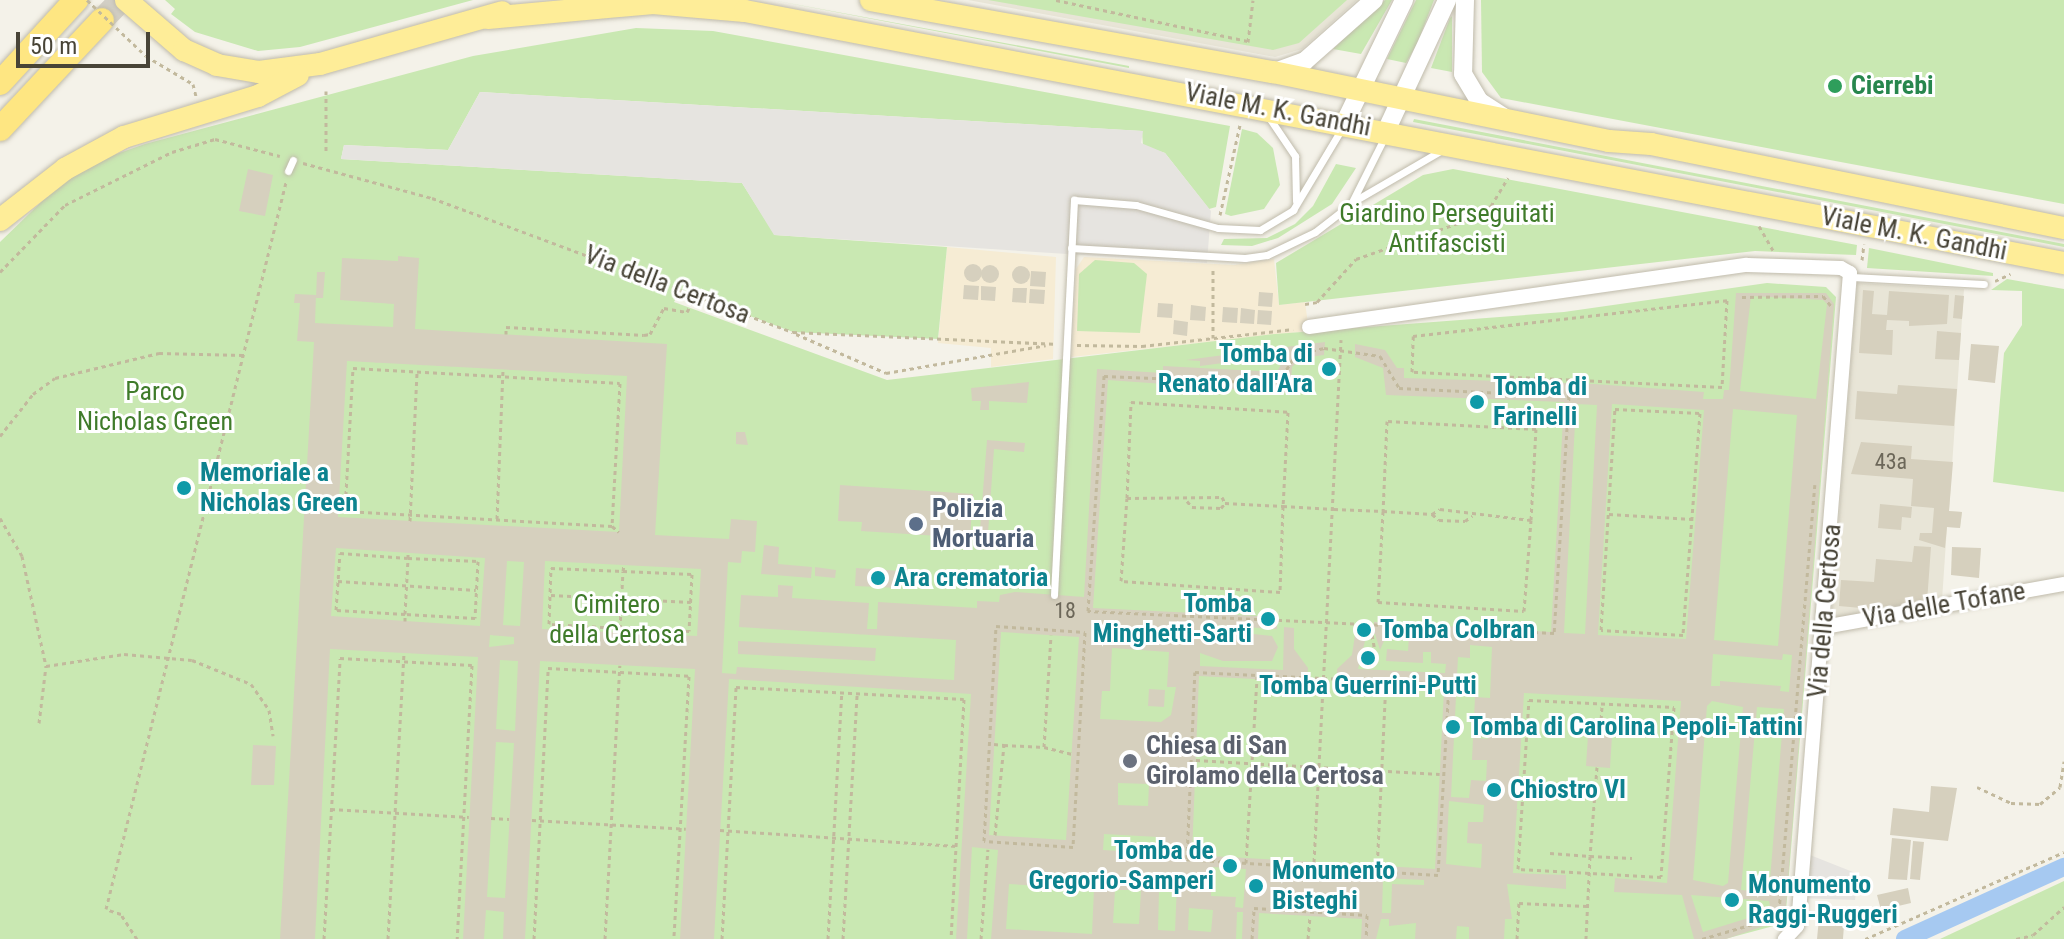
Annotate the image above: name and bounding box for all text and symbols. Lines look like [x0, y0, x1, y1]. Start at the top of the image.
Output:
scale bar [20, 16, 154, 66]
text: 50 m [30, 32, 77, 60]
place label: Cierrebi [1851, 70, 1934, 102]
street label: Viale M. K. Gandhi [1183, 77, 1373, 143]
marker: Cierrebi [1826, 77, 1844, 95]
park label: Giardino Perseguitati Antifascisti [1339, 198, 1555, 260]
street label: Viale M. K. Gandhi [1819, 201, 2009, 267]
street label: Via della Certosa [580, 239, 754, 331]
place label: Tomba di Renato dall'Ara [1158, 338, 1313, 400]
marker: Tomba di Renato dall'Ara [1320, 360, 1338, 378]
place label: Tomba di Farinelli [1493, 371, 1587, 432]
park label: Parco Nicholas Green [77, 376, 233, 438]
marker: Tomba di Farinelli [1468, 393, 1486, 411]
house number: 43a [1875, 449, 1907, 475]
place label: Memoriale a Nicholas Green [200, 457, 358, 518]
marker: Memoriale a Nicholas Green [175, 479, 193, 497]
place label: Polizia Mortuaria [932, 493, 1034, 554]
marker: Polizia Mortuaria [907, 515, 925, 533]
street label: Via della Certosa [1802, 523, 1848, 699]
place label: Ara crematoria [894, 562, 1048, 594]
marker: Ara crematoria [869, 569, 887, 587]
street label: Via delle Tofane [1860, 575, 2028, 635]
place label: Tomba Minghetti-Sarti [1093, 588, 1252, 650]
park label: Cimitero della Certosa [549, 589, 685, 650]
house number: 18 [1054, 598, 1076, 624]
marker: Tomba Minghetti-Sarti [1259, 610, 1277, 628]
place label: Tomba Colbran [1380, 614, 1535, 646]
marker: Tomba Colbran [1355, 621, 1373, 639]
marker: Tomba Guerrini-Putti [1359, 649, 1377, 667]
place label: Tomba Guerrini-Putti [1259, 670, 1477, 702]
place label: Tomba di Carolina Pepoli-Tattini [1469, 711, 1803, 743]
marker: Tomba di Carolina Pepoli-Tattini [1444, 718, 1462, 736]
place label: Chiesa di San Girolamo della Certosa [1146, 730, 1384, 792]
marker: Chiesa di San Girolamo della Certosa [1121, 752, 1139, 770]
place label: Chiostro VI [1510, 774, 1626, 806]
marker: Chiostro VI [1485, 781, 1503, 799]
place label: Tomba de Gregorio-Samperi [1028, 835, 1214, 896]
place label: Monumento Bisteghi [1272, 855, 1395, 916]
marker: Tomba de Gregorio-Samperi [1221, 857, 1239, 875]
place label: Monumento Raggi-Ruggeri [1748, 869, 1898, 930]
marker: Monumento Bisteghi [1247, 877, 1265, 895]
marker: Monumento Raggi-Ruggeri [1723, 891, 1741, 909]

